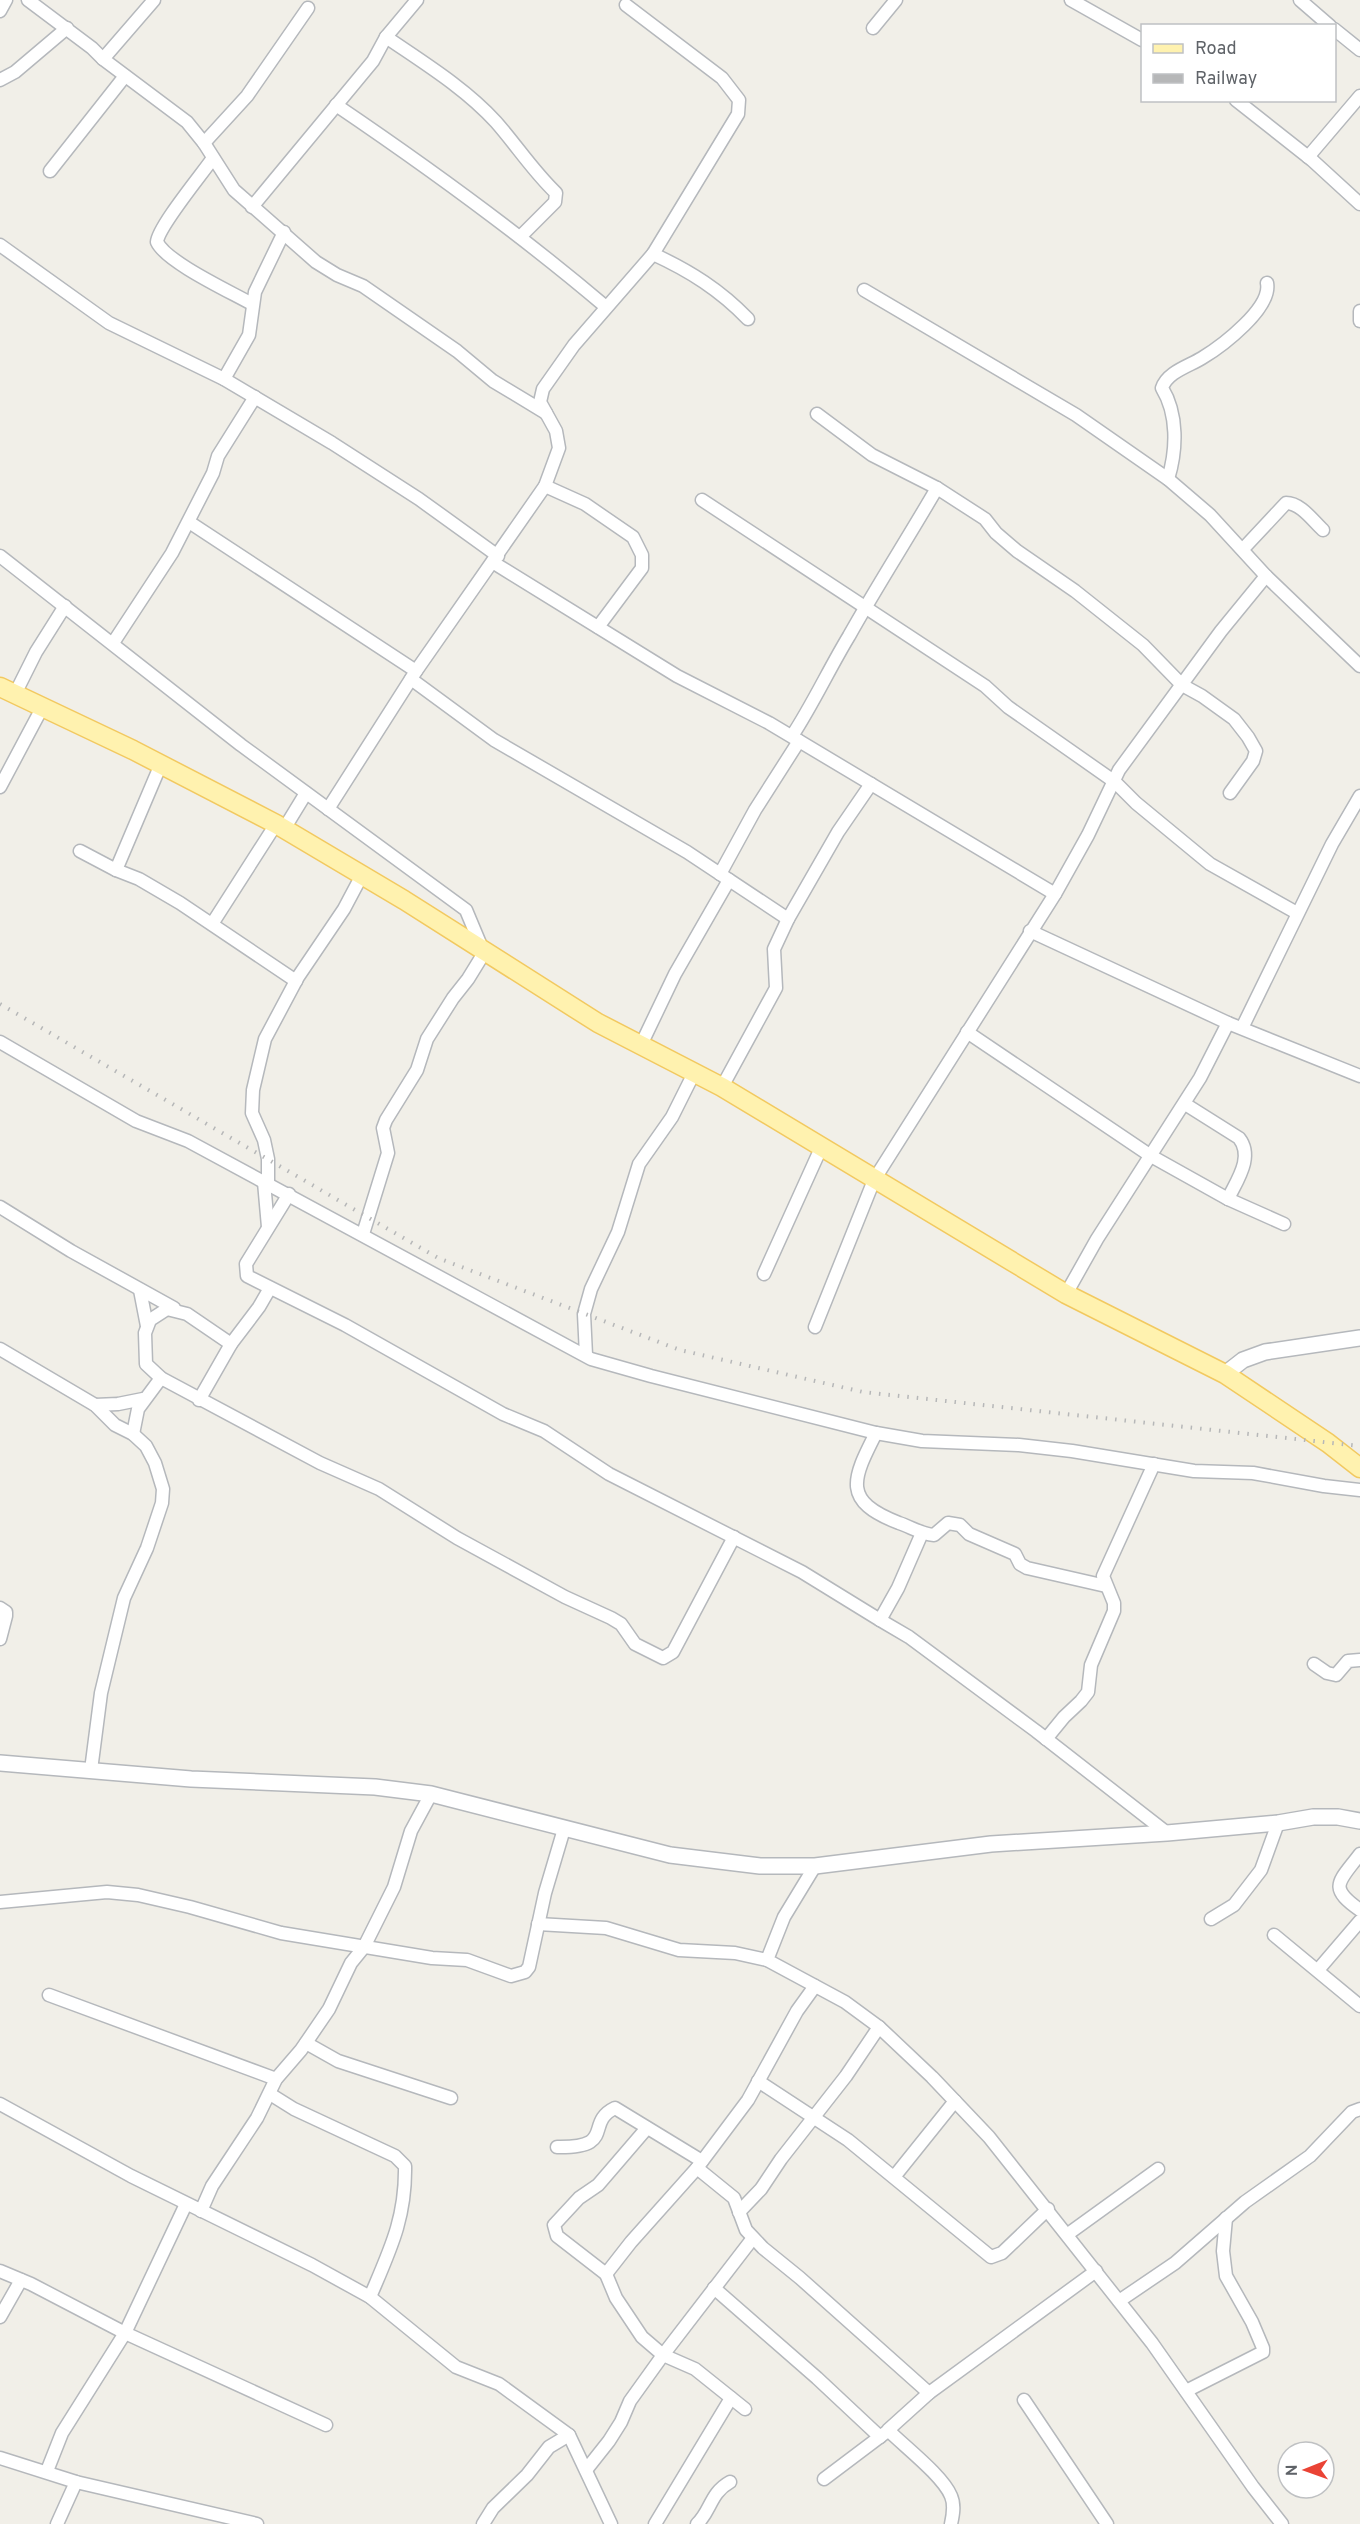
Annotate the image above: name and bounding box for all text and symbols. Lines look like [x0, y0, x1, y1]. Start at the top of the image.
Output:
legend [1141, 24, 1336, 102]
text: Road [1195, 38, 1237, 61]
text: Railway [1195, 68, 1257, 91]
north arrow [1276, 2440, 1336, 2500]
text: N [1283, 2464, 1303, 2476]

